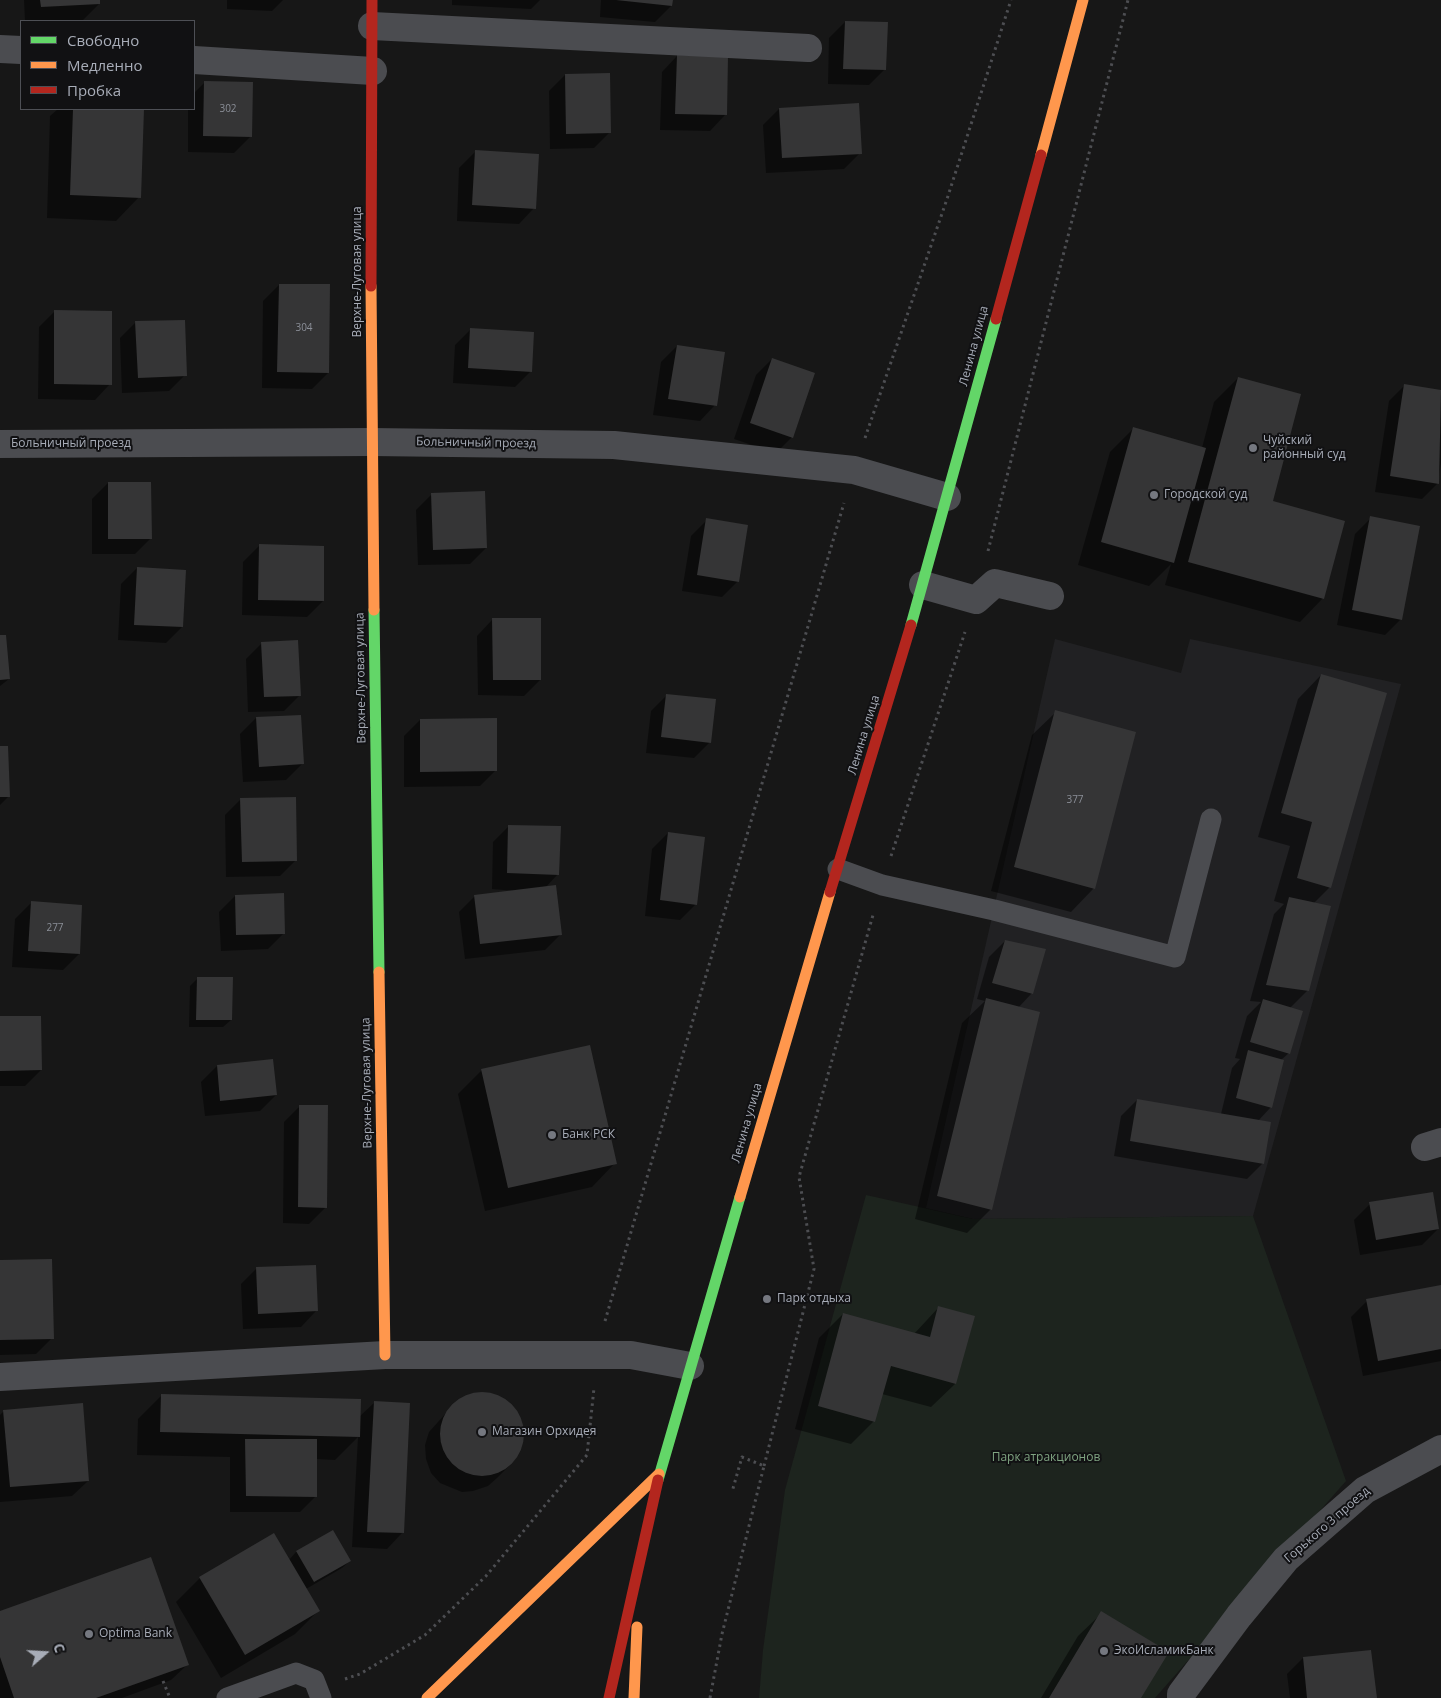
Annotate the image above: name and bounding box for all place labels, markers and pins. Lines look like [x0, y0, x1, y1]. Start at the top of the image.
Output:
place label: Чуйский районный суд [1263, 434, 1346, 462]
marker: Чуйский районный суд [1247, 442, 1259, 454]
place label: Городской суд [1164, 488, 1247, 502]
marker: Городской суд [1148, 489, 1160, 501]
place label: Банк РСК [562, 1128, 615, 1142]
marker: Банк РСК [546, 1129, 558, 1141]
place label: Парк отдыха [777, 1292, 851, 1306]
marker: Парк отдыха [761, 1293, 773, 1305]
place label: Магазин Орхидея [492, 1425, 596, 1439]
marker: Магазин Орхидея [476, 1426, 488, 1438]
place label: Optima Bank [99, 1627, 172, 1641]
marker: Optima Bank [83, 1628, 95, 1640]
place label: ЭкоИсламикБанк [1114, 1644, 1214, 1658]
marker: ЭкоИсламикБанк [1098, 1645, 1110, 1657]

